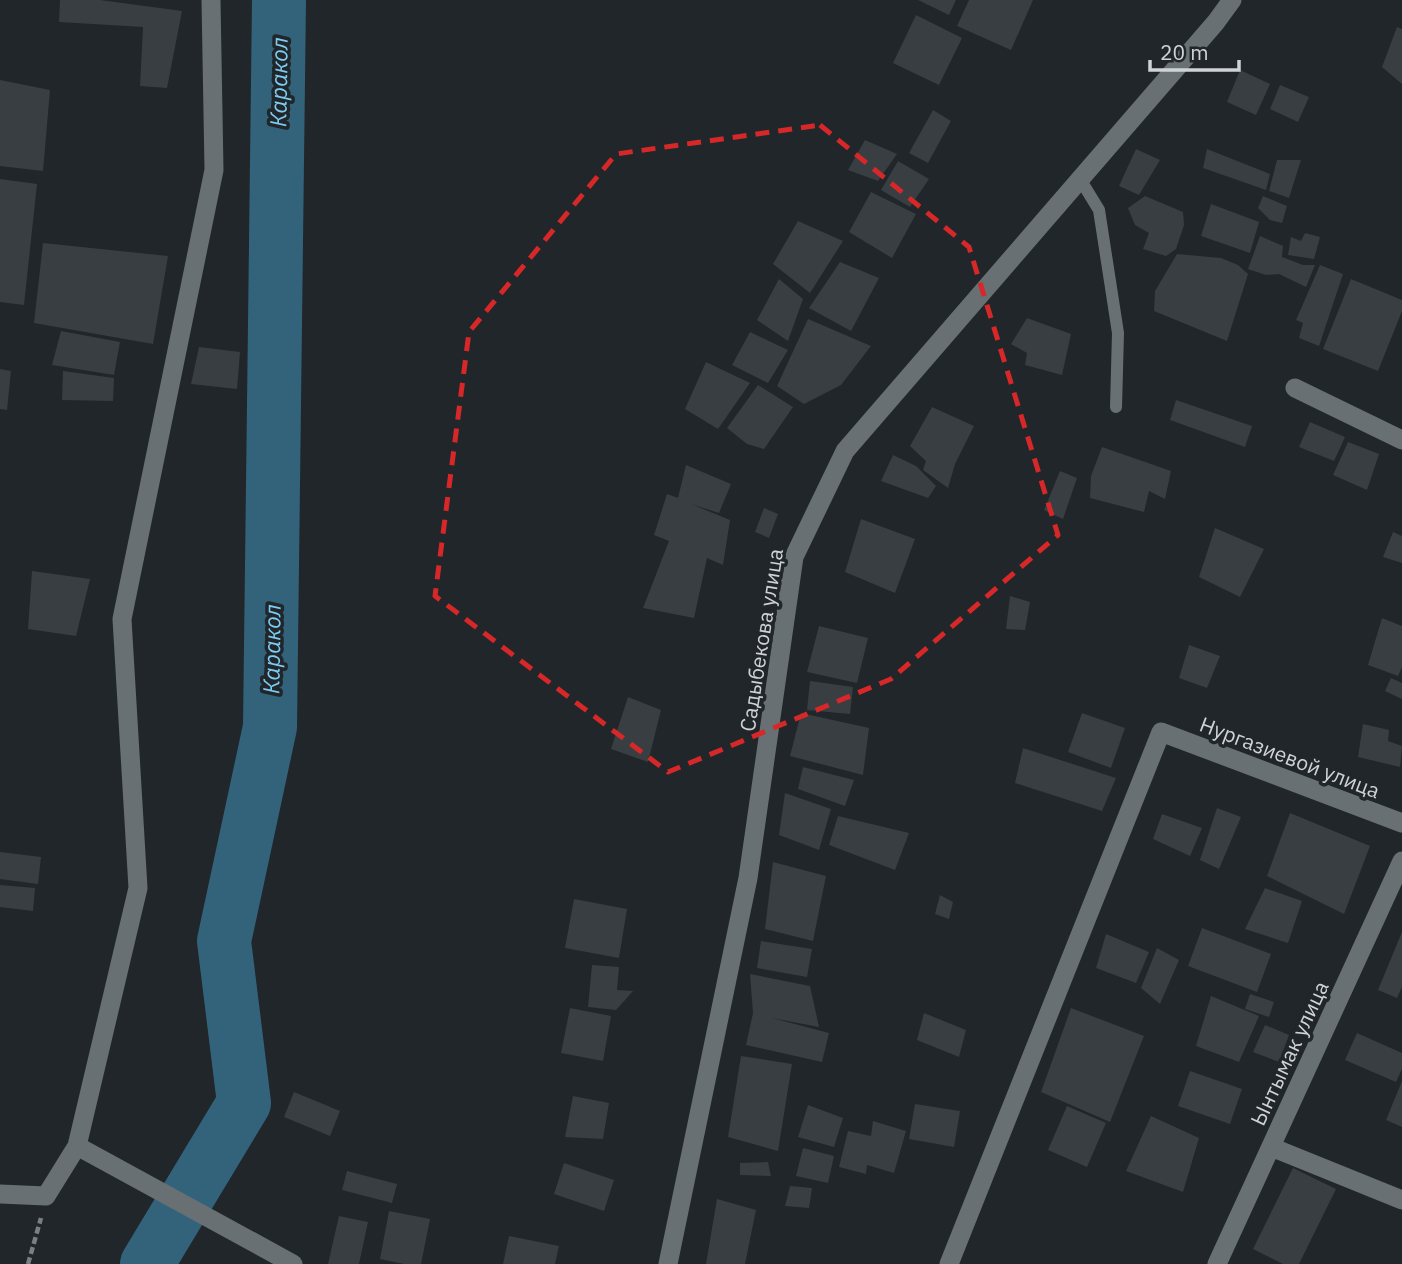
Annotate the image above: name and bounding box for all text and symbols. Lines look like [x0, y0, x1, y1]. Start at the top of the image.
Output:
scale bar [1150, 28, 1239, 72]
water label: Каракол [262, 37, 294, 127]
text: 20 m [1160, 38, 1209, 66]
street label: Садыбекова улица [733, 547, 789, 733]
water label: Каракол [255, 604, 287, 694]
street label: Нургазиевой улица [1196, 710, 1384, 804]
street label: Ынтымак улица [1243, 976, 1335, 1130]

